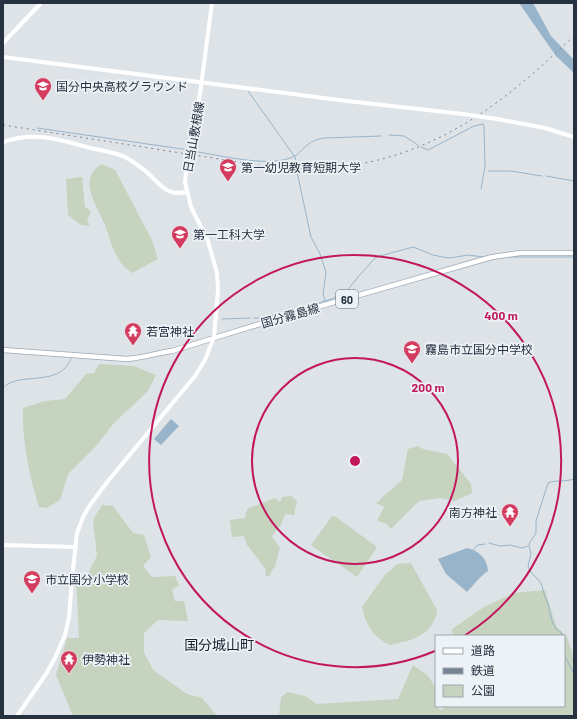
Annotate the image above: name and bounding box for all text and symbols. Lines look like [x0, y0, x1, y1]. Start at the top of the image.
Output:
school or university icon: 国分中央高校グラウンド [33, 76, 53, 101]
place label: 国分中央高校グラウンド [56, 79, 188, 93]
street label: 日当山敷根線 [180, 100, 206, 174]
school or university icon: 第一幼児教育短期大学 [218, 157, 238, 182]
place label: 第一幼児教育短期大学 [241, 160, 361, 174]
school or university icon: 第一工科大学 [170, 224, 190, 249]
place label: 第一工科大学 [193, 227, 265, 241]
road number: 60 [336, 290, 358, 308]
street label: 国分霧島線 [259, 300, 321, 330]
text: 400 m [484, 308, 518, 322]
temple icon: 若宮神社 [123, 321, 143, 346]
place label: 若宮神社 [146, 324, 194, 338]
school or university icon: 霧島市立国分中学校 [402, 339, 422, 364]
place label: 霧島市立国分中学校 [425, 342, 533, 356]
text: 200 m [412, 380, 444, 394]
centre of rings [348, 454, 362, 468]
temple icon: 南方神社 [500, 502, 520, 527]
place label: 南方神社 [449, 505, 497, 519]
school or university icon: 市立国分小学校 [22, 569, 42, 594]
place label: 市立国分小学校 [45, 572, 129, 586]
legend [435, 635, 565, 707]
district label: 国分城山町 [184, 636, 254, 653]
text: 道路 [471, 643, 495, 657]
temple icon: 伊勢神社 [59, 649, 79, 674]
place label: 伊勢神社 [82, 652, 130, 666]
text: 鉄道 [471, 663, 495, 677]
text: 公園 [471, 683, 495, 697]

